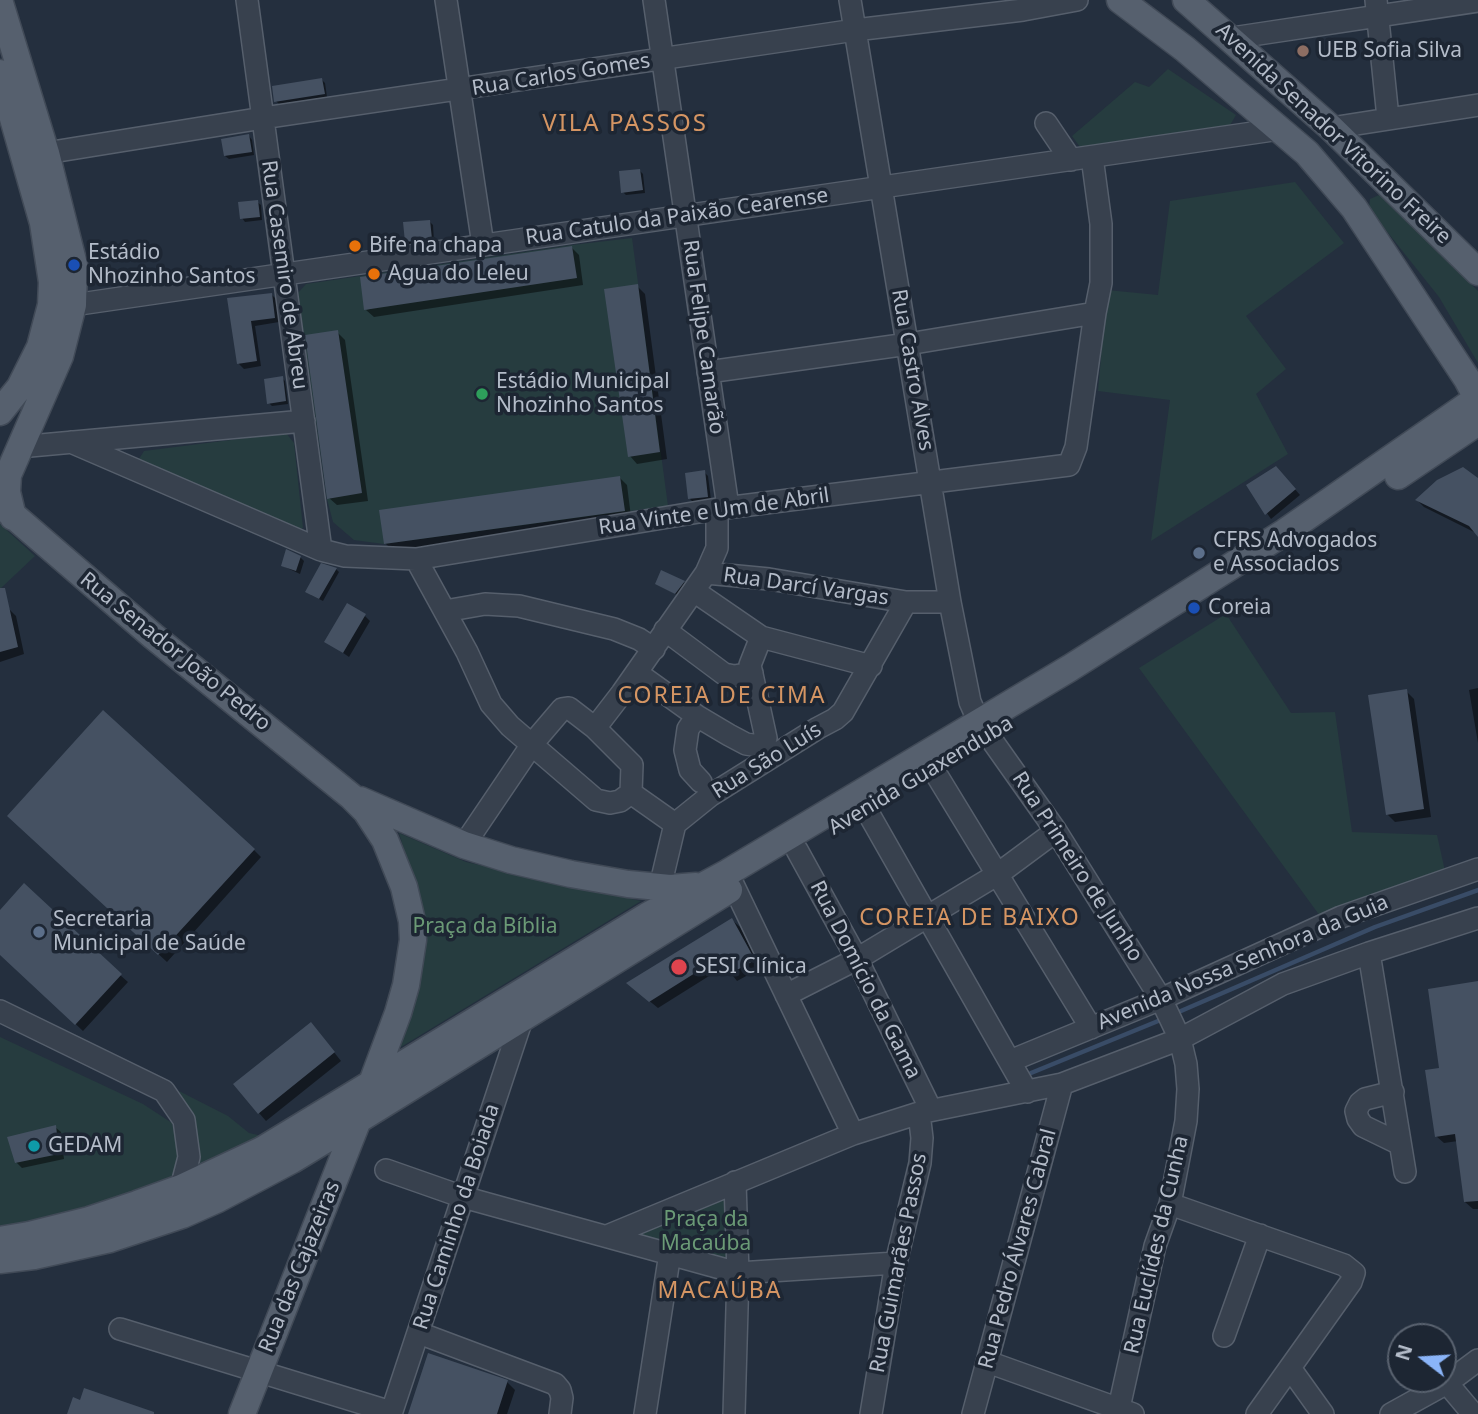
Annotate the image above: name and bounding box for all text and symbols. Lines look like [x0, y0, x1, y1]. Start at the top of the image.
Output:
street label: Avenida Senador Vitorino Freire [1210, 18, 1456, 250]
place label: UEB Sofia Silva [1317, 38, 1462, 64]
marker: UEB Sofia Silva [1295, 43, 1311, 59]
street label: Rua Carlos Gomes [470, 48, 652, 102]
district label: VILA PASSOS [544, 110, 706, 138]
street label: Rua Casemiro de Abreu [255, 159, 313, 391]
street label: Rua Catulo da Paixão Cearense [524, 183, 830, 251]
place label: Bife na chapa [369, 233, 502, 259]
marker: Bife na chapa [347, 238, 363, 254]
street label: Rua Felipe Camarão [677, 238, 729, 436]
place label: Estádio Nhozinho Santos [88, 240, 255, 290]
marker: Estádio Nhozinho Santos [66, 257, 82, 273]
place label: Agua do Leleu [388, 261, 529, 287]
marker: Agua do Leleu [366, 266, 382, 282]
street label: Rua Castro Alves [885, 287, 939, 453]
place label: Estádio Municipal Nhozinho Santos [496, 369, 670, 419]
marker: Estádio Municipal Nhozinho Santos [474, 386, 490, 402]
street label: Rua Vinte e Um de Abril [597, 483, 831, 541]
place label: CFRS Advogados e Associados [1213, 528, 1377, 578]
marker: CFRS Advogados e Associados [1191, 545, 1207, 561]
street label: Rua Darcí Vargas [722, 563, 890, 611]
street label: Rua Senador João Pedro [75, 567, 275, 737]
place label: Coreia [1208, 595, 1271, 621]
marker: Coreia [1186, 600, 1202, 616]
district label: COREIA DE CIMA [619, 682, 825, 710]
street label: Avenida Guaxenduba [824, 711, 1018, 841]
street label: Rua São Luís [708, 717, 826, 805]
street label: Rua Primeiro de Junho [1006, 767, 1148, 967]
street label: Rua Domício da Gama [804, 877, 926, 1083]
street label: Avenida Nossa Senhora da Guia [1094, 890, 1392, 1036]
district label: COREIA DE BAIXO [861, 904, 1079, 932]
place label: Secretaria Municipal de Saúde [53, 907, 246, 957]
park label: Praça da Bíblia [413, 914, 557, 940]
marker: Secretaria Municipal de Saúde [31, 924, 47, 940]
place label: SESI Clínica [695, 954, 807, 980]
marker: SESI Clínica [669, 957, 689, 977]
street label: Rua Caminho da Boiada [409, 1101, 505, 1333]
street label: Rua Pedro Álvares Cabral [974, 1126, 1062, 1372]
place label: GEDAM [48, 1133, 122, 1159]
street label: Rua Euclídes da Cunha [1120, 1133, 1194, 1357]
marker: GEDAM [26, 1138, 42, 1154]
street label: Rua Guimarães Passos [865, 1151, 933, 1375]
street label: Rua das Cajazeiras [254, 1177, 346, 1357]
park label: Praça da Macaúba [661, 1207, 751, 1257]
district label: MACAÚBA [658, 1277, 782, 1305]
north arrow [1387, 1323, 1457, 1393]
text: N [1389, 1341, 1419, 1364]

